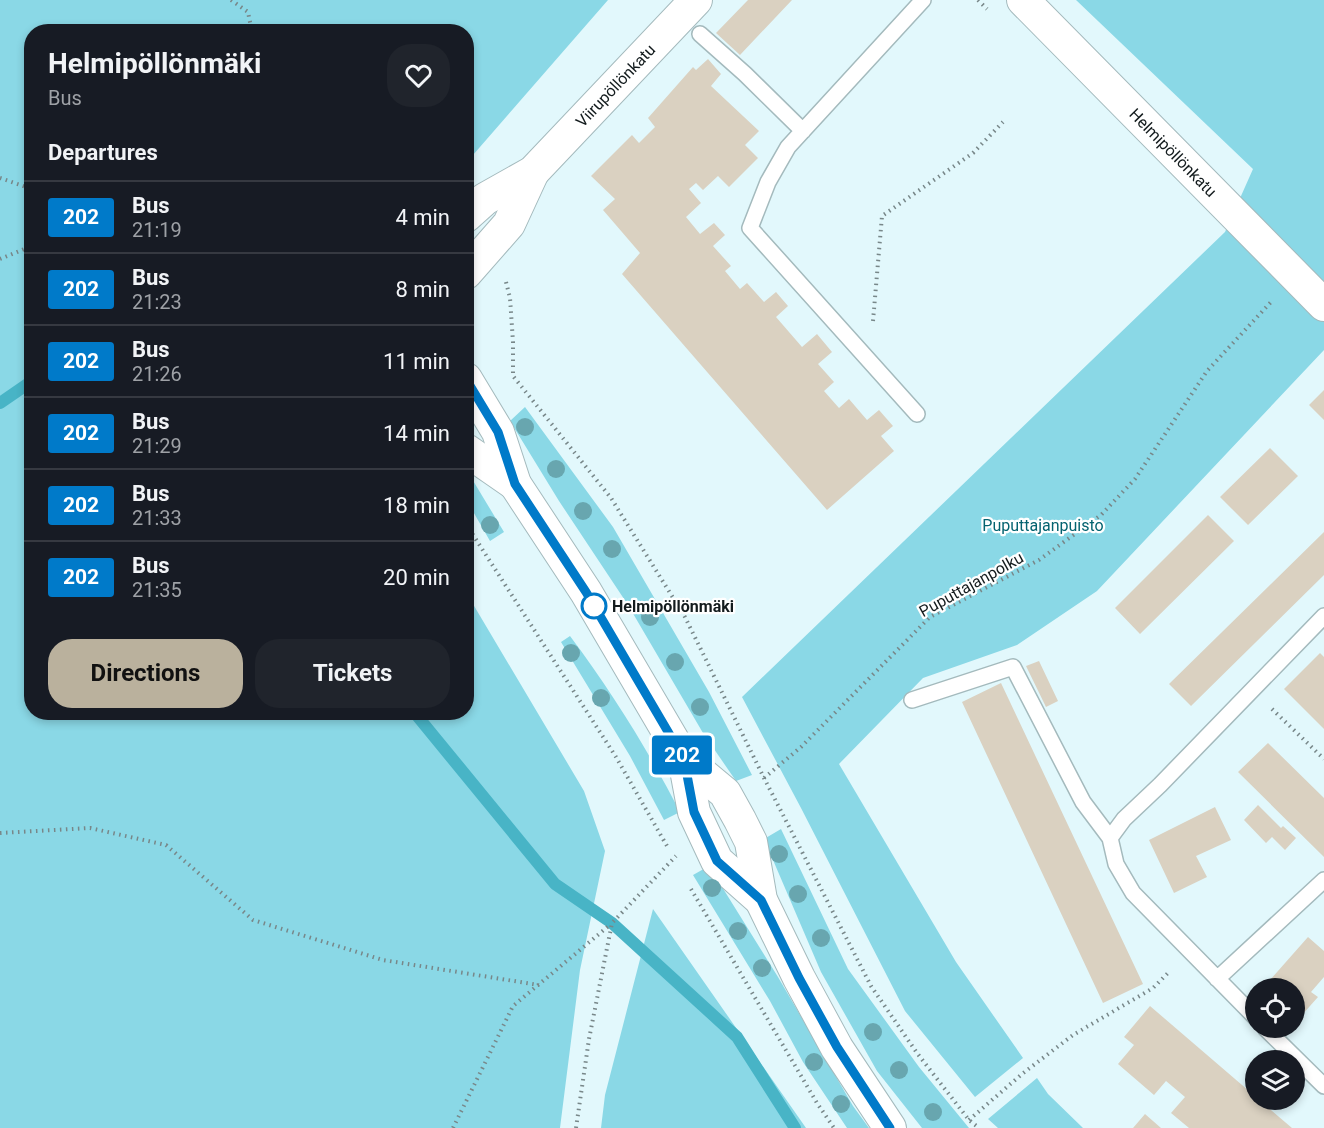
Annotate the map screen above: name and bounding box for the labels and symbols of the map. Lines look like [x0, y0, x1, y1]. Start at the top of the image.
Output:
street label: Viirupöllönkatu [572, 40, 659, 131]
street label: Helmipöllönkatu [1125, 105, 1221, 201]
park label: Puputtajanpuisto [982, 516, 1104, 535]
street label: Puputtajanpolku [916, 548, 1027, 621]
marker: Helmipöllönmäki [581, 593, 607, 619]
place label: Helmipöllönmäki [612, 597, 734, 616]
line badge: 202 [648, 736, 716, 774]

